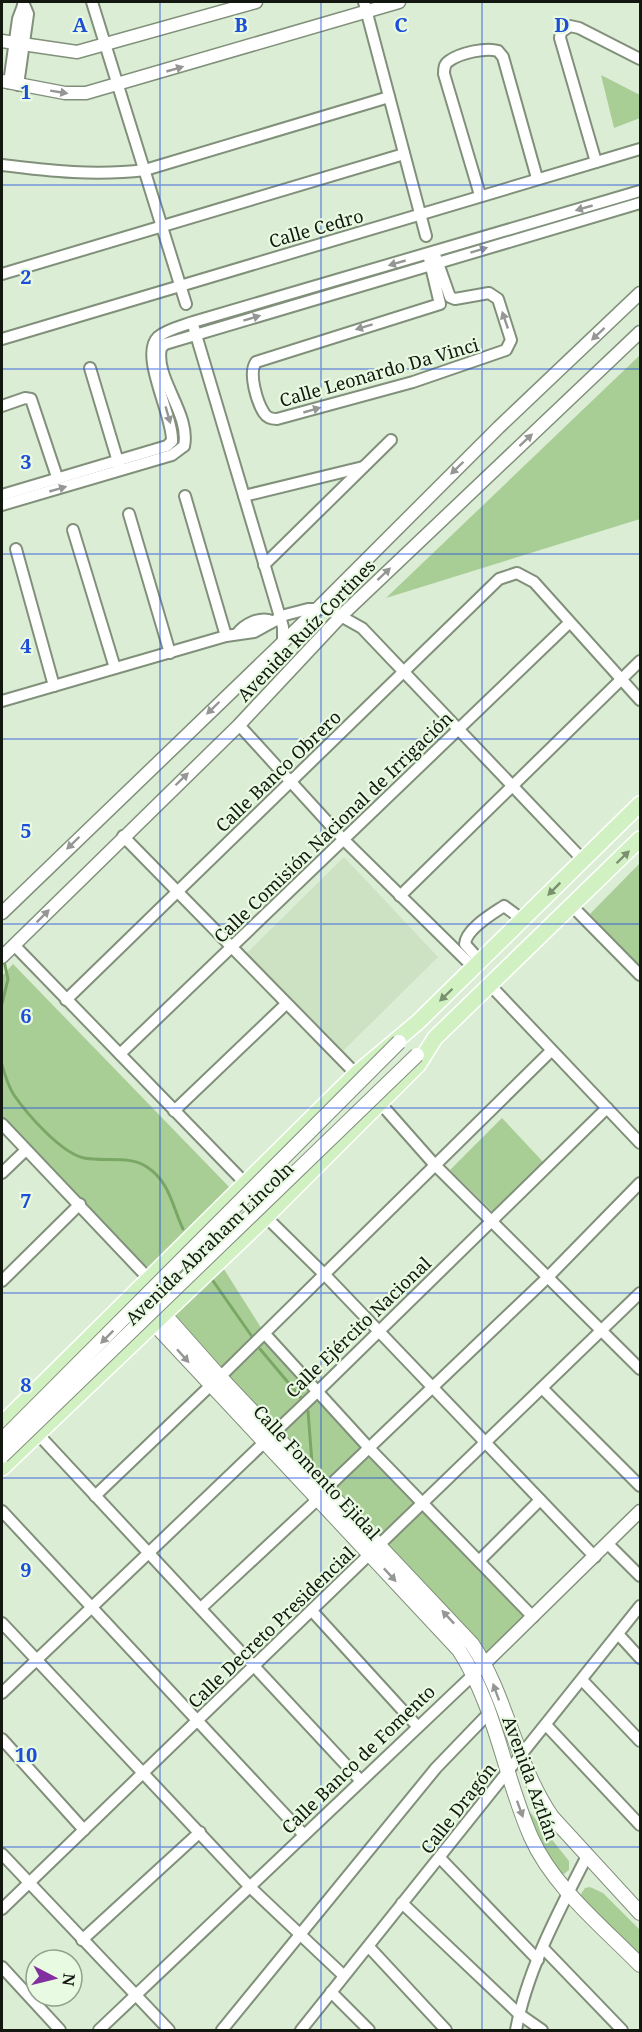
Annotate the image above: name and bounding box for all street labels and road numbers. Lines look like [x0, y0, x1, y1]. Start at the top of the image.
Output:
street label: Calle Cedro [266, 203, 366, 253]
street label: Calle Leonardo Da Vinci [277, 332, 482, 412]
street label: Avenida Ruíz Cortines [232, 554, 380, 706]
street label: Calle Banco Obrero [210, 705, 346, 837]
street label: Calle Comisión Nacional de Irrigación [208, 706, 458, 948]
street label: Avenida Abraham Lincoln [120, 1156, 299, 1330]
street label: Calle Ejército Nacional [280, 1251, 436, 1403]
street label: Calle Fomento Ejidal [248, 1400, 386, 1545]
street label: Calle Decreto Presidencial [182, 1541, 360, 1713]
street label: Calle Banco de Fomento [276, 1679, 440, 1839]
street label: Avenida Aztlán [497, 1713, 565, 1844]
street label: Calle Dragón [415, 1757, 501, 1859]

